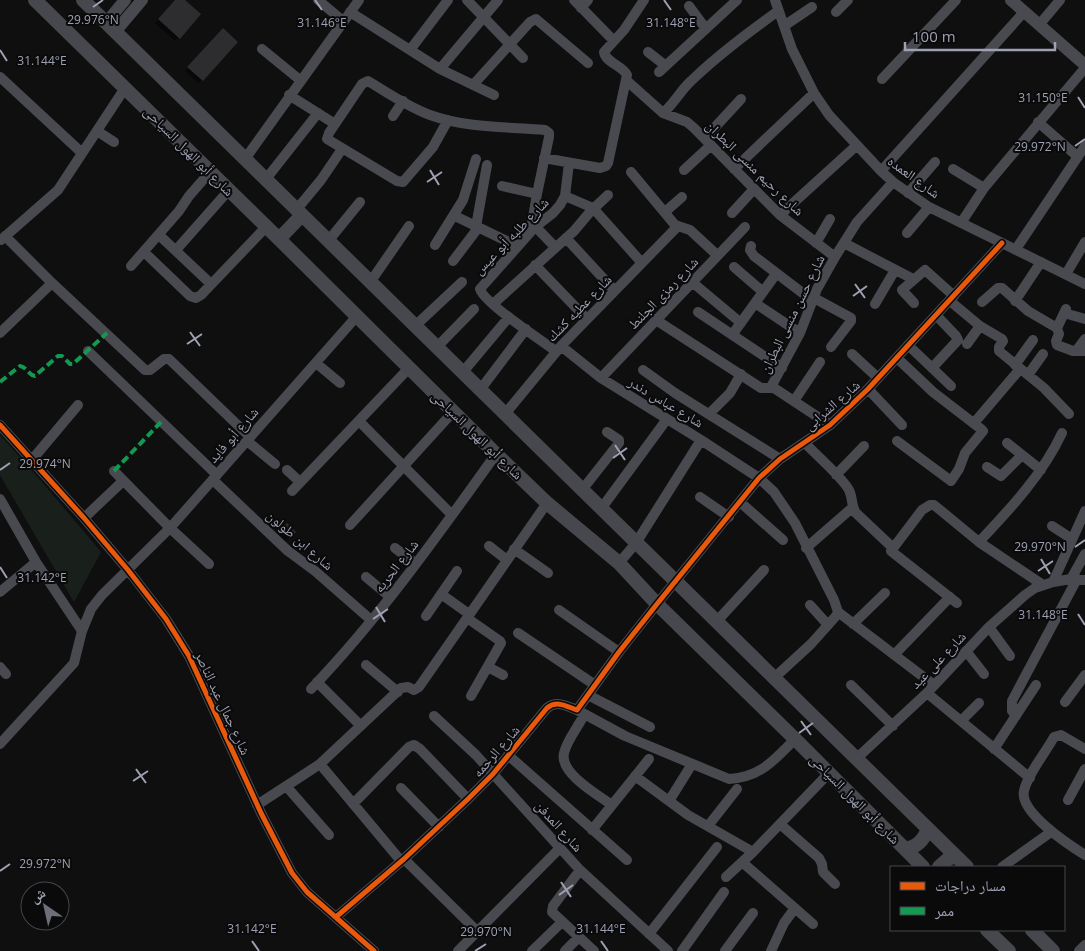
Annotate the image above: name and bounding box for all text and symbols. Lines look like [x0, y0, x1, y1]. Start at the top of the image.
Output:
text: 29.976°N [67, 11, 119, 28]
text: 31.146°E [297, 14, 347, 31]
text: 31.148°E [646, 14, 696, 31]
scale bar [905, 20, 1055, 52]
text: 100 m [912, 26, 956, 46]
text: 31.144°E [17, 52, 67, 69]
text: 31.150°E [1018, 89, 1068, 106]
street label: شارع أبو الهول السياحى [139, 101, 239, 201]
street label: شارع رحيم منسى البطران [701, 116, 809, 220]
text: 29.972°N [1014, 138, 1066, 155]
street label: شارع العمده [884, 151, 944, 203]
street label: شارع طلبه أبو عيس [469, 193, 553, 279]
street label: شارع حسن منسى البطران [755, 251, 829, 377]
street label: شارع رمزى الجلنط [623, 252, 703, 334]
street label: شارع عطيه كشك [542, 270, 616, 346]
street label: شارع عباس دندر [624, 371, 707, 432]
street label: شارع الشرابى [800, 375, 864, 435]
street label: شارع أبو الهول السياحى [427, 386, 527, 484]
street label: شارع أبو فايد [203, 403, 263, 467]
text: 29.974°N [19, 455, 71, 472]
street label: شارع ابن طولون [262, 505, 338, 575]
street label: شارع الحريه [369, 535, 423, 597]
text: 29.970°N [1014, 538, 1066, 555]
text: 31.142°E [17, 569, 67, 586]
text: 31.148°E [1018, 606, 1068, 623]
street label: شارع على عيد [906, 627, 970, 693]
street label: شارع جمال عبد الناصر [190, 647, 256, 758]
street label: شارع الرحمه [468, 721, 524, 781]
street label: شارع أبو الهول السياحى [805, 749, 905, 849]
street label: شارع المدفن [530, 796, 588, 856]
text: 29.972°N [19, 855, 71, 872]
legend [890, 866, 1065, 931]
text: مسار دراجات [935, 875, 1006, 895]
north arrow [20, 881, 70, 931]
text: ش [26, 883, 49, 907]
text: ممر [934, 900, 954, 920]
text: 31.142°E [227, 920, 277, 937]
text: 31.144°E [576, 920, 626, 937]
text: 29.970°N [460, 923, 512, 940]

